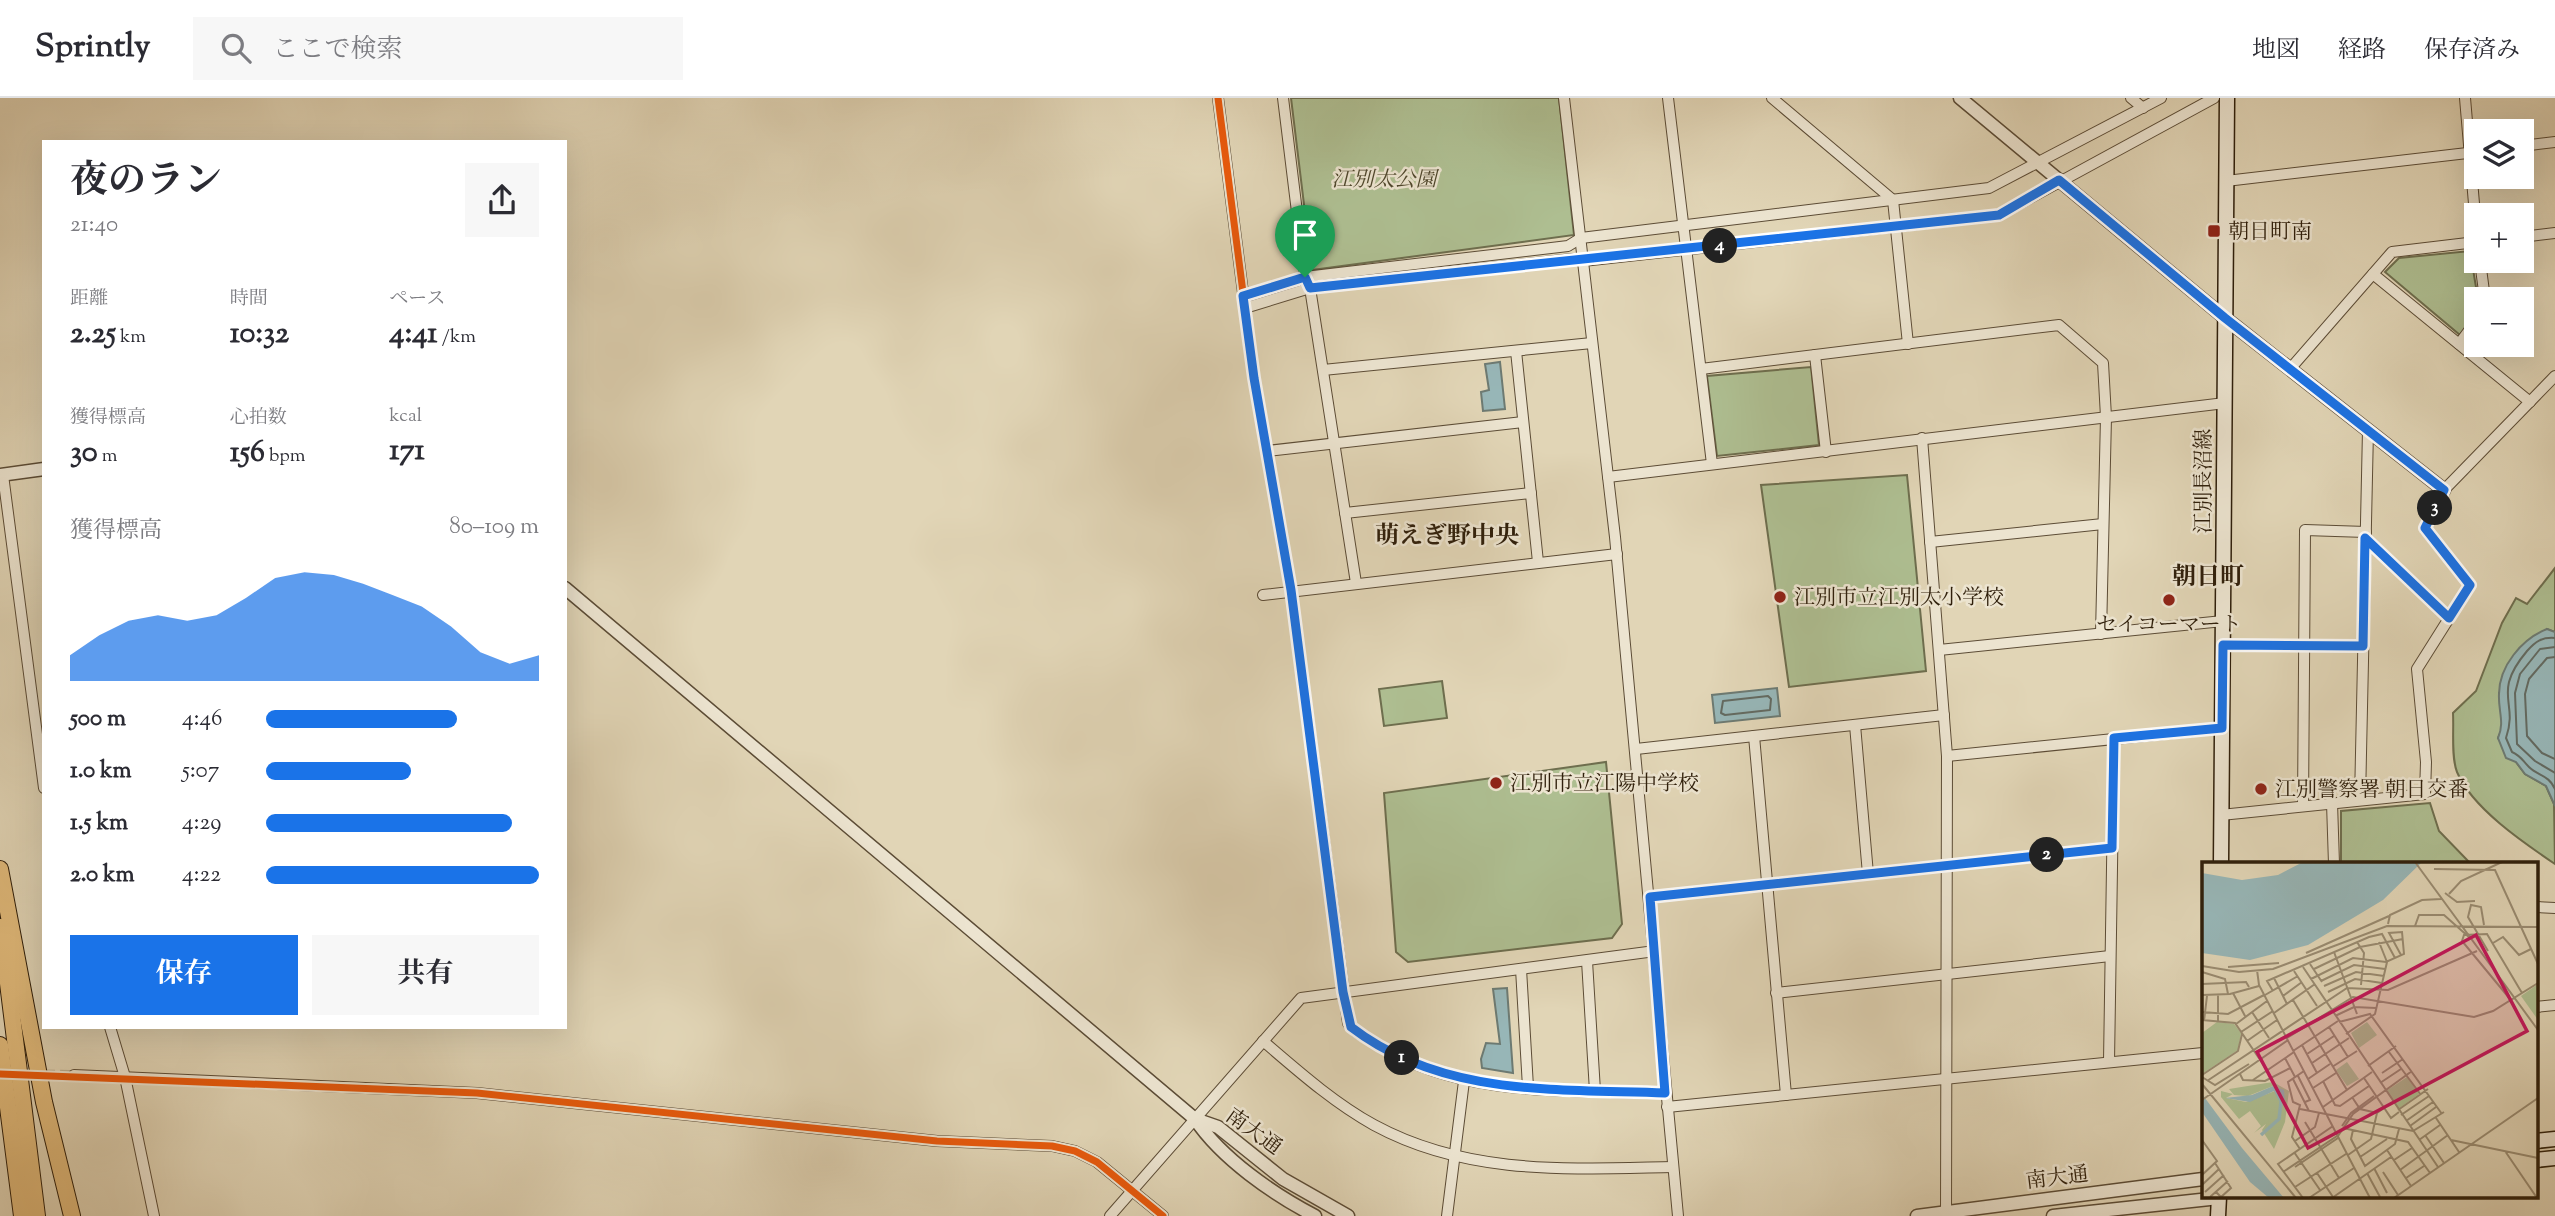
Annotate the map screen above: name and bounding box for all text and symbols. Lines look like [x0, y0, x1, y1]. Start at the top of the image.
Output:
search box [193, 17, 683, 80]
text: Sprintly [35, 24, 151, 72]
icon: search [217, 29, 255, 67]
text: ここで検索 [273, 32, 403, 69]
text: 地図 [2252, 34, 2300, 68]
text: 経路 [2338, 34, 2386, 68]
text: 保存済み [2424, 34, 2520, 68]
map controls [2464, 119, 2534, 357]
button: layers [2464, 119, 2534, 189]
text: 夜のラン [70, 156, 222, 210]
button: share [465, 163, 539, 237]
park label: 江別太公園 [1332, 166, 1439, 196]
button: + [2464, 203, 2534, 273]
pin [1275, 205, 1335, 277]
text: 21:40 [70, 209, 118, 242]
icon: arrive [1286, 216, 1324, 254]
place label: 朝日町南 [2228, 218, 2312, 248]
marker: 朝日町南 [2206, 223, 2222, 239]
pin: 4 [1702, 228, 1738, 264]
text: 4 [1715, 232, 1724, 259]
text: 距離 [70, 286, 108, 313]
text: 時間 [230, 286, 268, 313]
text: ペース [389, 286, 445, 313]
button: − [2464, 287, 2534, 357]
text: 2.25 [70, 313, 116, 356]
text: 10:32 [230, 313, 289, 356]
text: 4:41 [389, 313, 438, 356]
text: km [116, 324, 146, 351]
text: /km [438, 324, 476, 351]
text: kcal [389, 403, 422, 430]
text: 獲得標高 [70, 405, 146, 432]
text: 心拍数 [230, 405, 287, 432]
street label: 江別長沼線 [2190, 429, 2220, 534]
text: 171 [389, 430, 425, 473]
text: 30 [70, 432, 98, 475]
text: 156 [230, 432, 265, 475]
text: m [98, 443, 118, 470]
text: bpm [265, 443, 306, 470]
pin: 3 [2418, 490, 2452, 526]
text: 3 [2431, 494, 2438, 521]
text: 80–109 m [449, 511, 539, 544]
text: 獲得標高 [70, 515, 162, 548]
district label: 萌えぎ野中央 [1375, 520, 1519, 554]
district label: 朝日町 [2172, 561, 2244, 595]
place label: 江別市立江別太小学校 [1794, 584, 2004, 614]
marker: 江別市立江別太小学校 [1772, 589, 1788, 605]
marker: セイコーマート [2161, 592, 2177, 608]
place label: セイコーマート [2096, 611, 2242, 641]
text: 500 m [70, 703, 126, 736]
text: 4:46 [182, 703, 222, 736]
text: 1.0 km [70, 755, 132, 788]
text: 5:07 [182, 755, 219, 788]
place label: 江別市立江陽中学校 [1510, 770, 1699, 800]
marker: 江別市立江陽中学校 [1488, 775, 1504, 791]
place label: 江別警察署 朝日交番 [2275, 776, 2468, 806]
marker: 江別警察署 朝日交番 [2253, 781, 2269, 797]
text: 1.5 km [70, 807, 128, 840]
text: 4:29 [182, 807, 222, 840]
pin: 2 [2030, 838, 2064, 872]
text: 2 [2042, 841, 2051, 868]
text: 2.0 km [70, 859, 135, 892]
text: 4:22 [182, 859, 221, 892]
inset map [2202, 862, 2538, 1198]
button: 保存 [70, 935, 298, 1015]
button: 共有 [312, 935, 539, 1015]
pin: 1 [1384, 1040, 1420, 1076]
text: 1 [1398, 1044, 1405, 1071]
street label: 南大通 [1219, 1102, 1287, 1163]
street label: 南大通 [2024, 1160, 2090, 1198]

